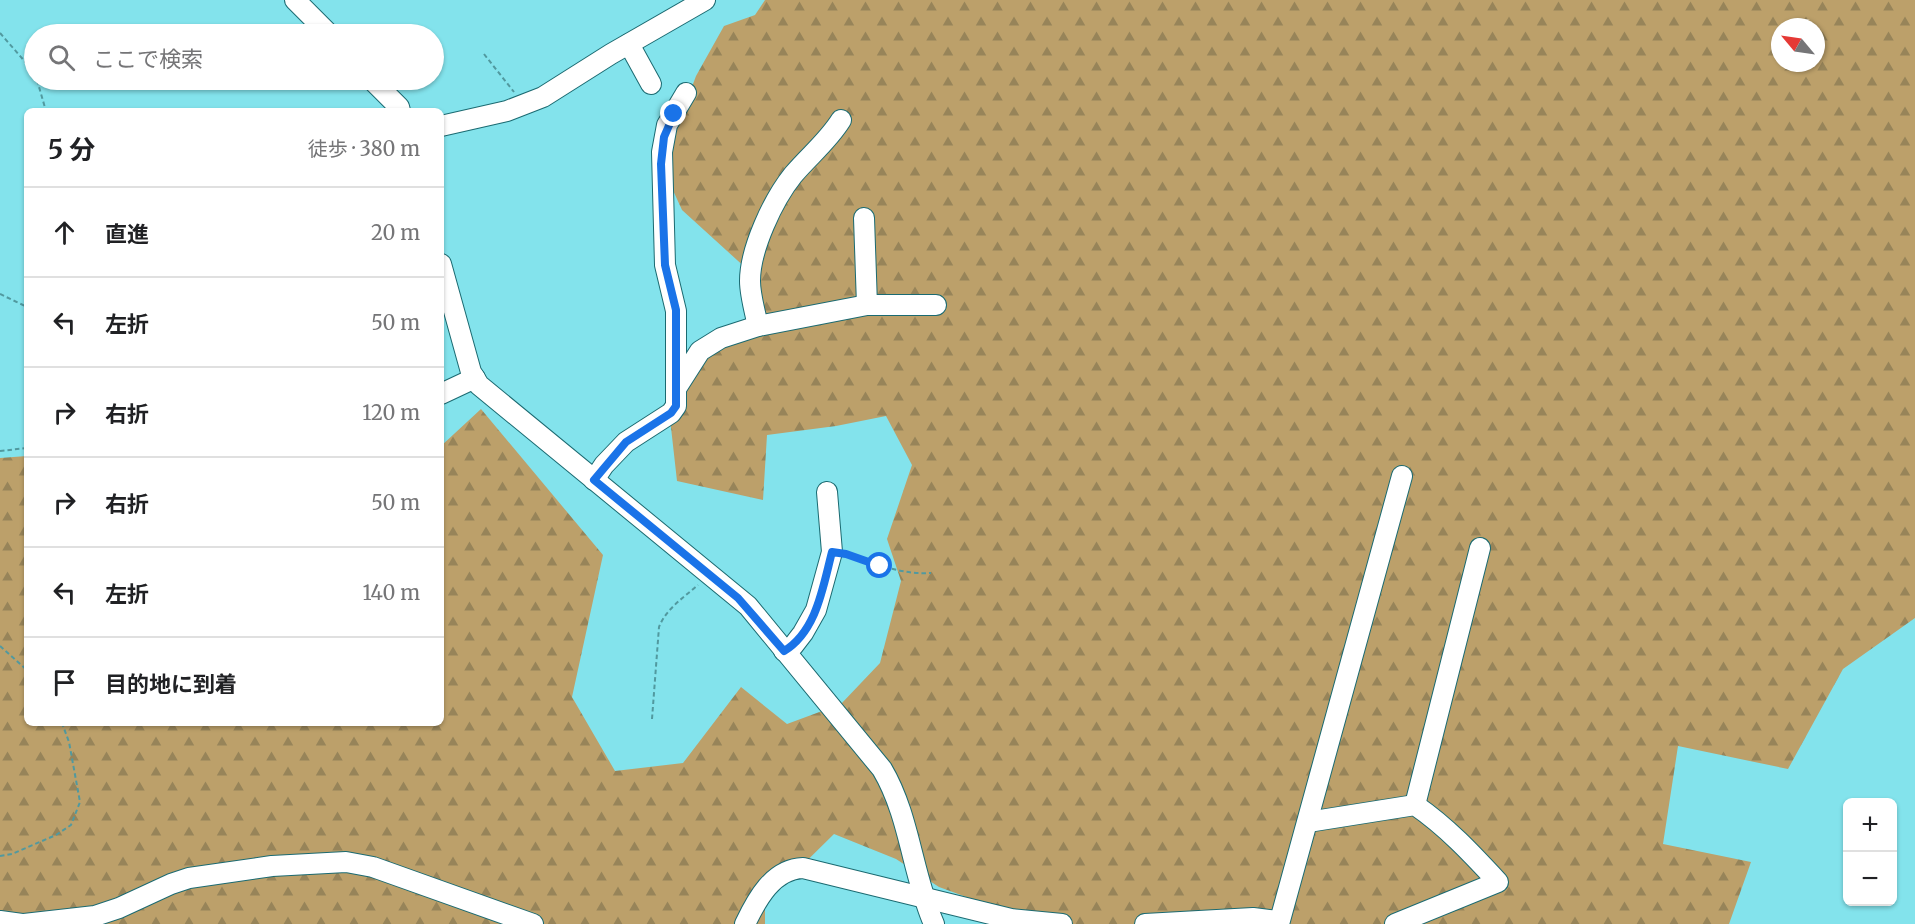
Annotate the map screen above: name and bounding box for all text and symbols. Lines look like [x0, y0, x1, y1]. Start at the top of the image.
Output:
north arrow [1771, 18, 1825, 72]
search box [24, 24, 444, 90]
icon: search [45, 41, 78, 74]
text: ここで検索 [93, 45, 203, 73]
route end [660, 100, 686, 126]
text: 5 分 [48, 133, 95, 166]
text: 徒歩 · 380 m [308, 136, 420, 161]
icon: ahead [48, 216, 81, 249]
text: 直進 [105, 220, 149, 248]
text: 20 m [371, 220, 420, 245]
icon: left [48, 306, 81, 339]
text: 左折 [105, 310, 149, 338]
text: 50 m [371, 310, 420, 335]
icon: right [48, 396, 81, 429]
text: 右折 [105, 400, 149, 428]
text: 120 m [362, 400, 420, 425]
icon: right [48, 486, 81, 519]
text: 右折 [105, 490, 149, 518]
text: 50 m [371, 490, 420, 515]
route start [866, 552, 892, 578]
icon: left [48, 576, 81, 609]
text: 左折 [105, 580, 149, 608]
text: 140 m [363, 580, 420, 605]
icon: arrive [48, 666, 81, 699]
text: 目的地に到着 [105, 670, 237, 698]
map controls [1843, 798, 1897, 906]
button: + [1843, 798, 1897, 852]
button: − [1843, 852, 1897, 906]

